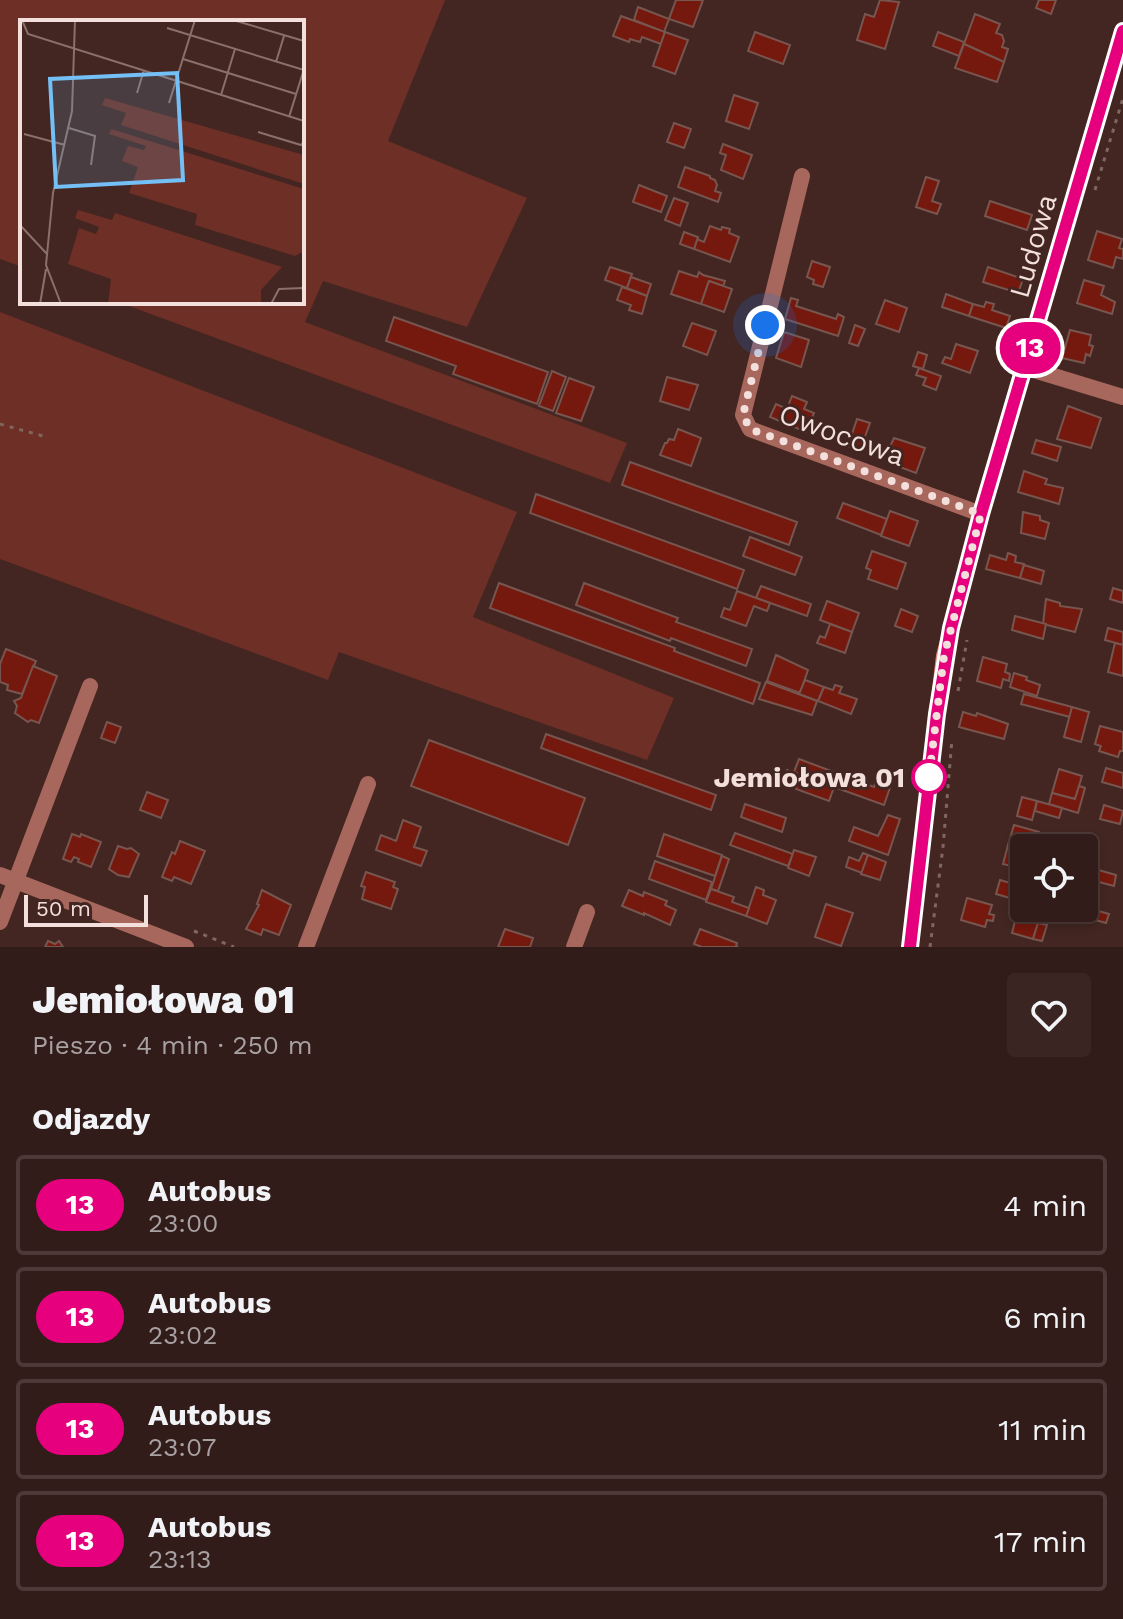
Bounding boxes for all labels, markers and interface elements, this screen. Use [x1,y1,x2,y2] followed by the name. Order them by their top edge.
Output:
[20,20,304,304] inset map
[1002,190,1064,302] street label: Ludowa
[745,305,785,345] your location
[994,322,1066,374] line badge: 13
[1016,331,1044,364] text: 13
[775,397,910,473] street label: Owocowa
[912,760,946,794] marker: Jemiołowa 01
[713,761,905,794] place label: Jemiołowa 01
[1010,834,1098,922] map controls
[1010,834,1098,922] button: locate
[24,891,148,927] scale bar
[36,896,91,921] text: 50 m
[1007,973,1091,1057] button: heart
[32,978,295,1022] text: Jemiołowa 01
[32,1030,313,1060] text: Pieszo · 4 min · 250 m
[32,1101,150,1136] text: Odjazdy
[148,1173,271,1208] text: Autobus
[66,1188,94,1221] text: 13
[1003,1188,1087,1223] text: 4 min
[148,1208,218,1238] text: 23:00
[148,1285,271,1320] text: Autobus
[66,1300,94,1333] text: 13
[1003,1300,1087,1335] text: 6 min
[148,1320,217,1350] text: 23:02
[148,1397,271,1432] text: Autobus
[66,1412,94,1445] text: 13
[998,1412,1087,1447] text: 11 min
[148,1432,216,1462] text: 23:07
[148,1509,271,1544] text: Autobus
[66,1524,94,1557] text: 13
[994,1524,1087,1559] text: 17 min
[148,1544,211,1574] text: 23:13

